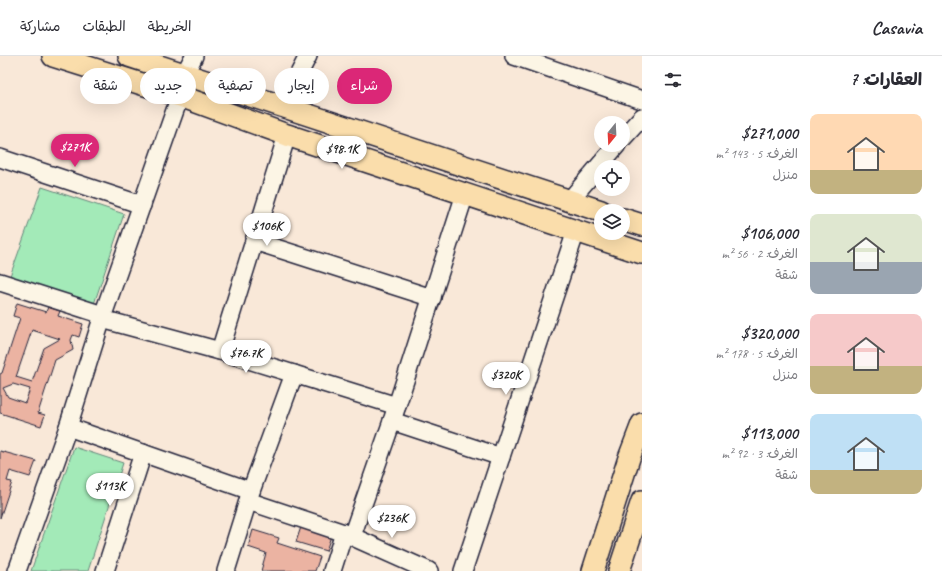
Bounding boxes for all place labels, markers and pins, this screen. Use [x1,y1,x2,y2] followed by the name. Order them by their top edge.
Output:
[47,134,103,168] pin: $271K
[309,136,375,170] pin: $98.1K
[239,213,295,247] pin: $106K
[213,340,279,374] pin: $76.7K
[478,362,534,396] pin: $320K
[82,473,138,507] pin: $113K
[364,505,420,539] pin: $236K

